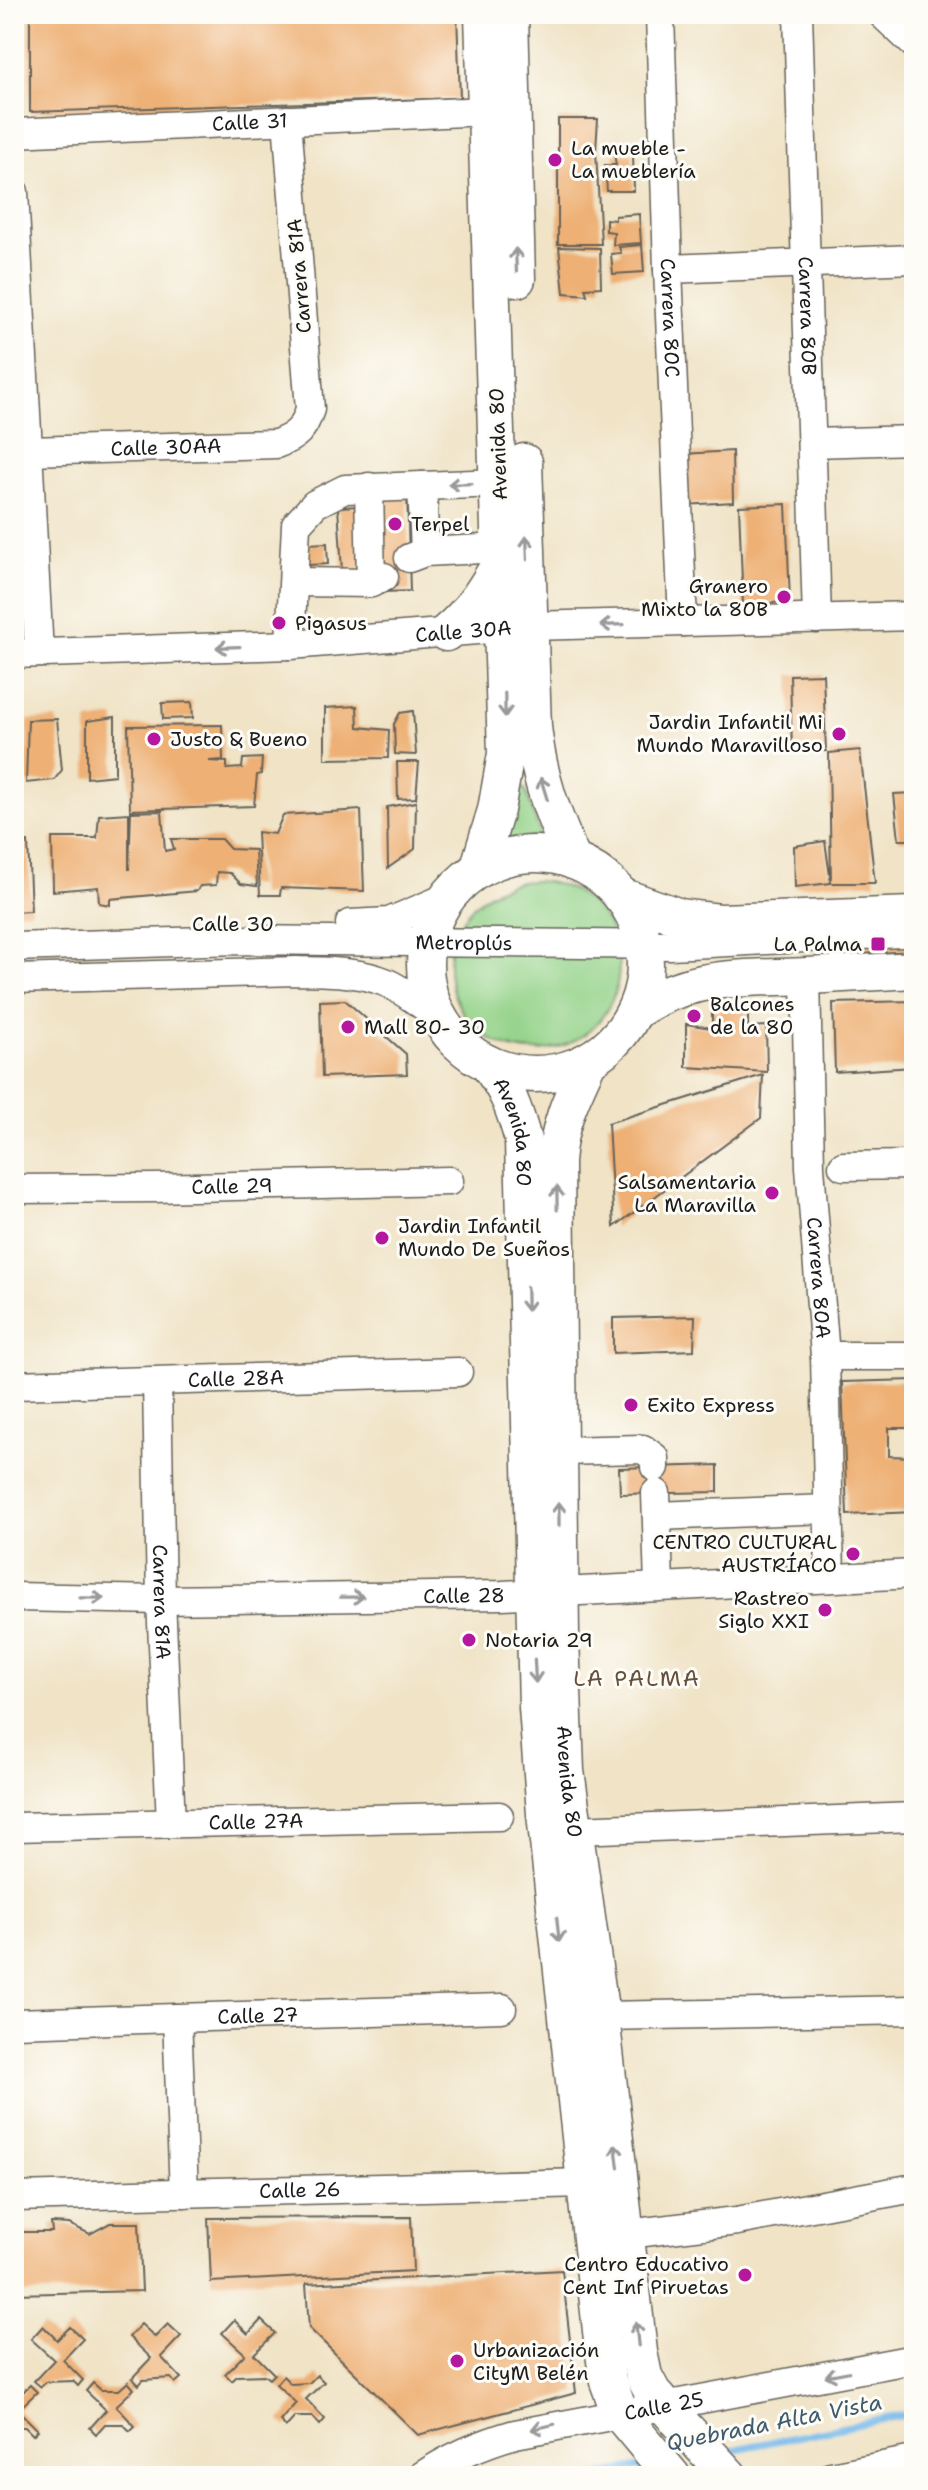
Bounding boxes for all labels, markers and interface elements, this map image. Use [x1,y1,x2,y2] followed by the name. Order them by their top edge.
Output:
[211,107,288,137] street label: Calle 31
[571,135,696,184] place label: La mueble - La mueblería
[546,151,564,169] marker: La mueble - La mueblería
[281,218,317,334] street label: Carrera 81A
[509,247,524,274] one-way arrow
[793,256,822,376] street label: Carrera 80B
[655,258,686,378] street label: Carrera 80C
[483,387,513,501] street label: Avenida 80
[110,433,222,462] street label: Calle 30AA
[447,477,474,492] one-way arrow
[411,511,469,537] place label: Terpel
[386,515,404,533] marker: Terpel
[519,535,534,562] one-way arrow
[641,573,768,622] place label: Granero Mixto la 80B
[775,588,793,606] marker: Granero Mixto la 80B
[295,610,367,636] place label: Pigasus
[270,614,288,632] marker: Pigasus
[414,614,512,648] street label: Calle 30A
[599,617,626,632] one-way arrow
[215,640,242,655] one-way arrow
[497,691,513,718] one-way arrow
[636,709,823,758] place label: Jardin Infantil Mi Mundo Maravilloso
[830,725,848,743] marker: Jardin Infantil Mi Mundo Maravilloso
[170,726,307,752] place label: Justo & Bueno
[145,730,163,748] marker: Justo & Bueno
[536,777,550,802] one-way arrow
[192,911,274,937] street label: Calle 30
[415,929,513,956] street label: Metroplús
[773,931,863,957] place label: La Palma
[869,935,887,953] marker: La Palma
[710,991,795,1040] place label: Balcones de la 80
[685,1007,703,1025] marker: Balcones de la 80
[364,1014,485,1040] place label: Mall 80- 30
[339,1018,357,1036] marker: Mall 80- 30
[487,1072,537,1187] street label: Avenida 80
[617,1169,757,1218] place label: Salsamentaria La Maravilla
[191,1172,273,1200] street label: Calle 29
[763,1184,781,1202] marker: Salsamentaria La Maravilla
[549,1185,564,1212] one-way arrow
[398,1213,570,1262] place label: Jardin Infantil Mundo De Sueños
[801,1216,837,1339] street label: Carrera 80A
[373,1229,391,1247] marker: Jardin Infantil Mundo De Sueños
[519,1285,535,1312] one-way arrow
[187,1364,284,1393] street label: Calle 28A
[647,1392,775,1418] place label: Exito Express
[622,1396,640,1414] marker: Exito Express
[551,1501,567,1528] one-way arrow
[652,1529,837,1578] place label: CENTRO CULTURAL AUSTRÍACO
[147,1544,177,1660] street label: Carrera 81A
[844,1545,862,1563] marker: CENTRO CULTURAL AUSTRÍACO
[423,1582,505,1609] street label: Calle 28
[718,1585,809,1634] place label: Rastreo Siglo XXI
[338,1589,365,1605] one-way arrow
[78,1591,105,1606] one-way arrow
[816,1601,834,1619] marker: Rastreo Siglo XXI
[485,1627,593,1653] place label: Notaria 29
[460,1631,478,1649] marker: Notaria 29
[528,1657,543,1684] one-way arrow
[573,1664,701,1693] district label: LA PALMA
[551,1725,588,1840] street label: Avenida 80
[208,1807,304,1836] street label: Calle 27A
[551,1917,566,1942] one-way arrow
[217,2001,299,2030] street label: Calle 27
[610,2143,625,2170] one-way arrow
[259,2176,341,2204] street label: Calle 26
[563,2251,729,2300] place label: Centro Educativo Cent Inf Piruetas
[736,2266,754,2284] marker: Centro Educativo Cent Inf Piruetas
[629,2321,644,2348] one-way arrow
[473,2337,599,2386] place label: Urbanización CityM Belén
[448,2352,466,2370] marker: Urbanización CityM Belén
[825,2367,851,2382] one-way arrow
[622,2386,706,2426] street label: Calle 25
[664,2387,884,2458] water label: Quebrada Alta Vista
[531,2421,557,2436] one-way arrow

